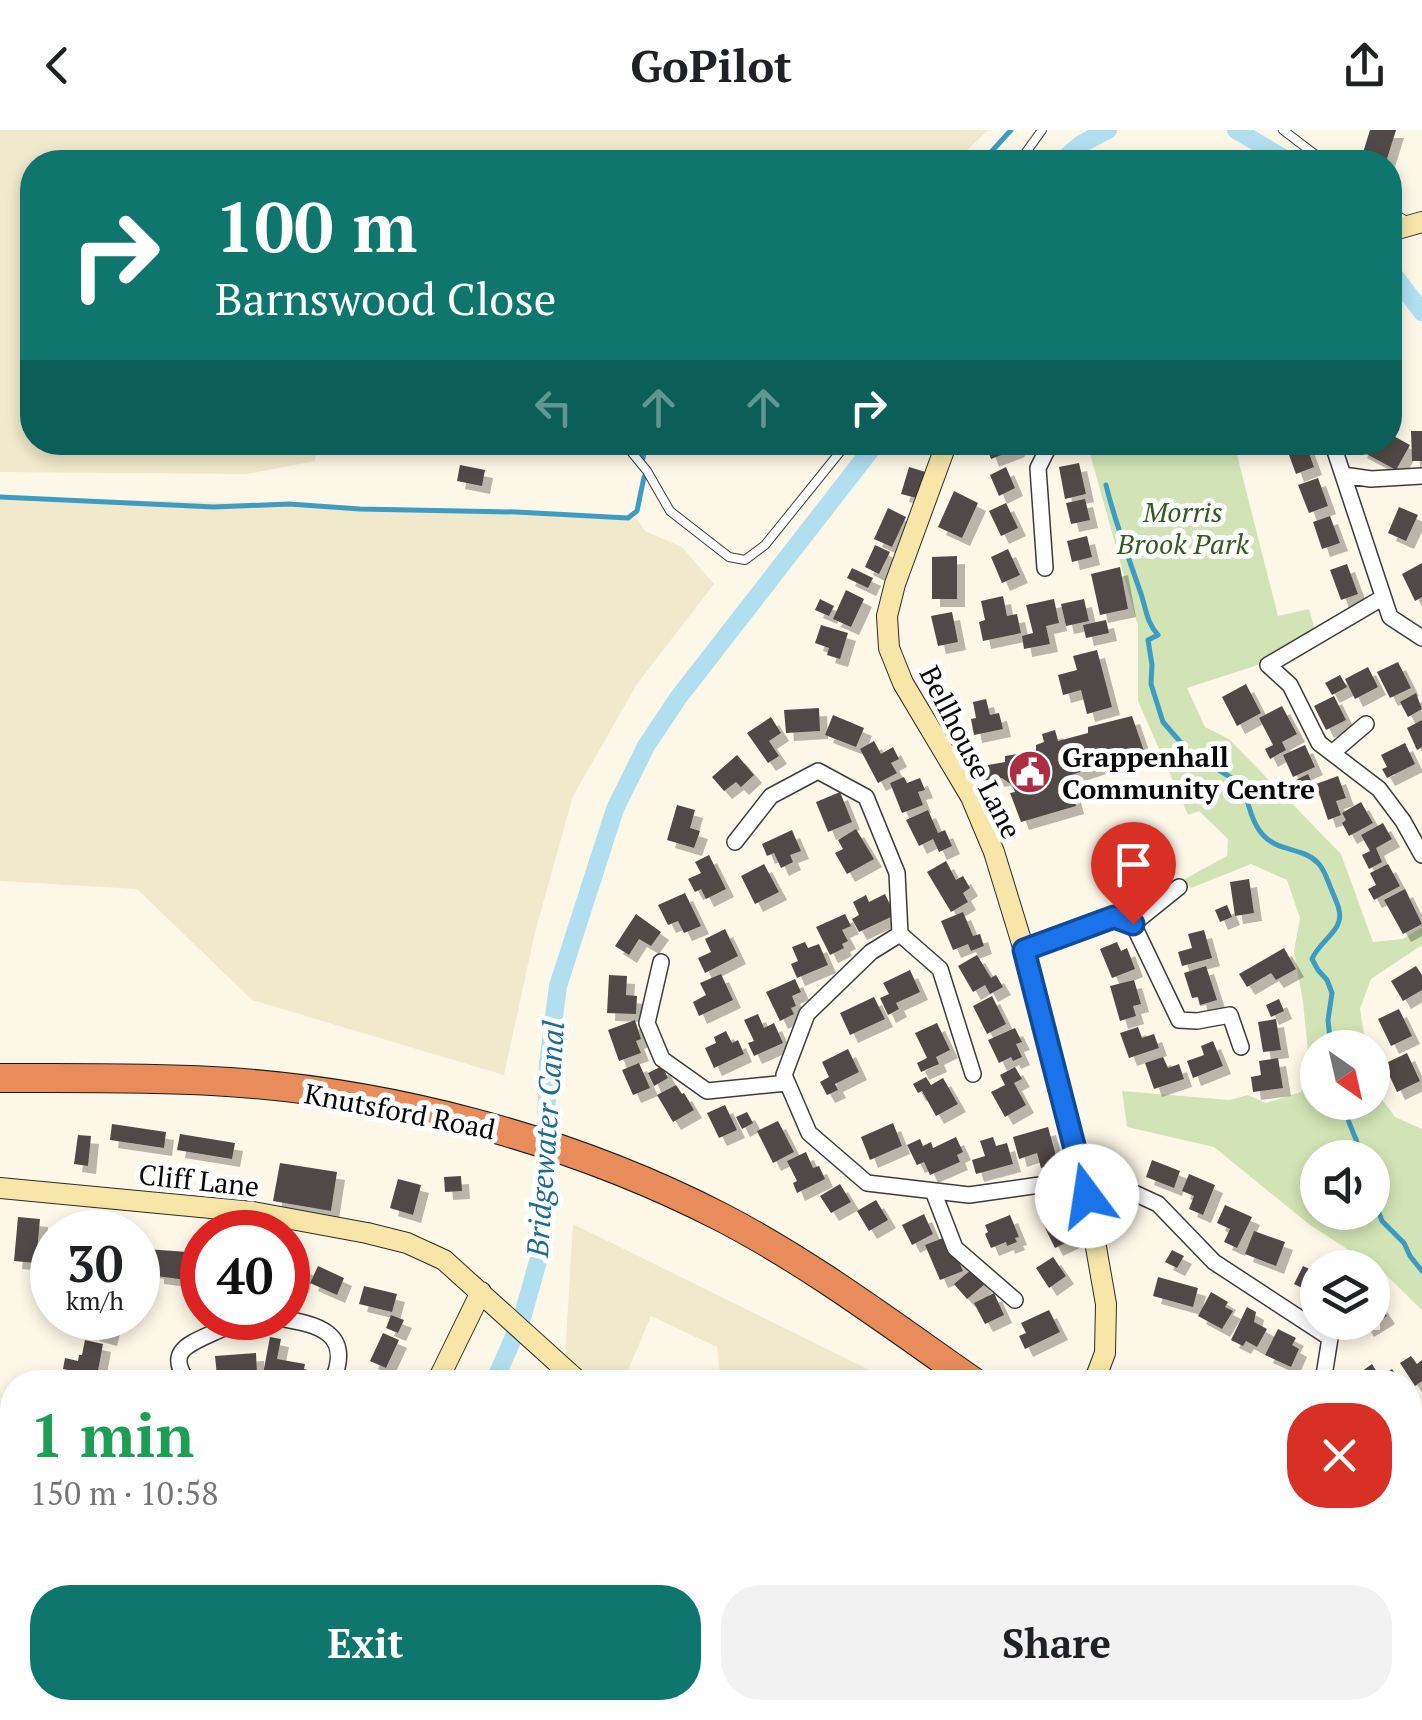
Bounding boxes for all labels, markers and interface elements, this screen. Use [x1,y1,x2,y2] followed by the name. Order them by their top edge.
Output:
[630,35,792,95] text: GoPilot
[30,38,85,93] icon: back
[1337,38,1392,93] icon: share
[215,179,417,272] text: 100 m
[50,190,180,320] icon: right
[215,268,556,328] text: Barnswood Close
[526,380,581,435] icon: left
[631,380,686,435] icon: ahead
[736,380,791,435] icon: ahead
[841,380,896,435] icon: right
[1116,493,1249,562] park label: Morris Brook Park
[912,659,1030,845] street label: Bellhouse Lane
[1062,738,1315,807] place label: Grappenhall Community Centre
[1007,749,1053,795] public building icon: Grappenhall Community Centre
[1091,822,1176,925] pin
[1106,837,1161,892] icon: arrive
[517,1019,573,1260] water label: Bridgewater Canal
[1300,1030,1390,1120] north arrow
[1300,1030,1390,1340] map controls
[302,1074,498,1148] street label: Knutsford Road
[1300,1140,1390,1230] button: sound
[1035,1144,1139,1248] position arrow
[137,1155,261,1205] street label: Cliff Lane
[180,1210,310,1340] speed limit sign: 40
[67,1230,123,1296] text: 30
[1300,1250,1390,1340] button: layers
[66,1284,124,1317] text: km/h
[30,1395,194,1474] text: 1 min
[1287,1403,1392,1508] button: close
[30,1472,218,1514] text: 150 m · 10:58
[30,1585,701,1700] button: Exit
[721,1585,1392,1700] button: Share

